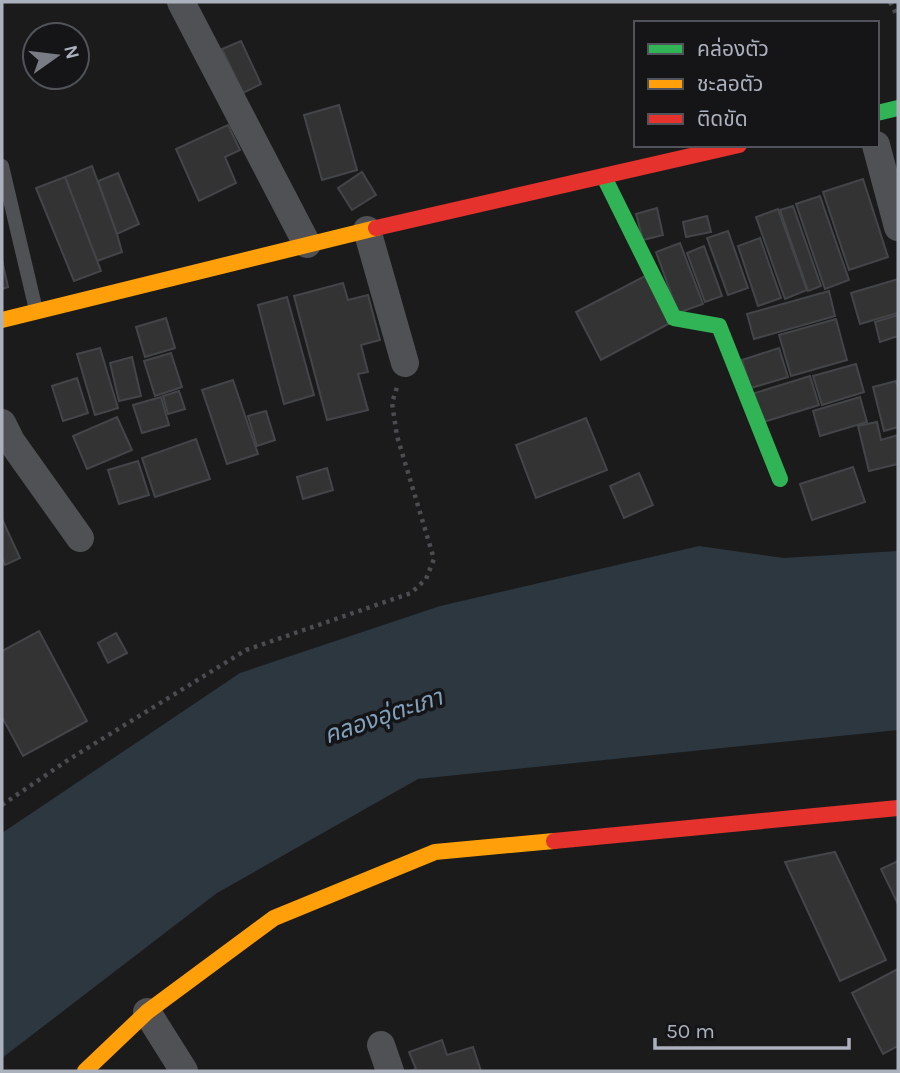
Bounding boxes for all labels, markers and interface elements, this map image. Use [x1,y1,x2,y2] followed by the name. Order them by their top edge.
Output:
[21,21,91,91] north arrow
[634,21,879,147] legend
[697,37,769,61] text: คล่องตัว
[59,43,84,61] text: N
[697,72,763,96] text: ชะลอตัว
[697,107,748,131] text: ติดขัด
[320,682,447,750] water label: คลองอุ่ตะเภา
[655,1006,849,1050] scale bar
[666,1019,715,1043] text: 50 m

